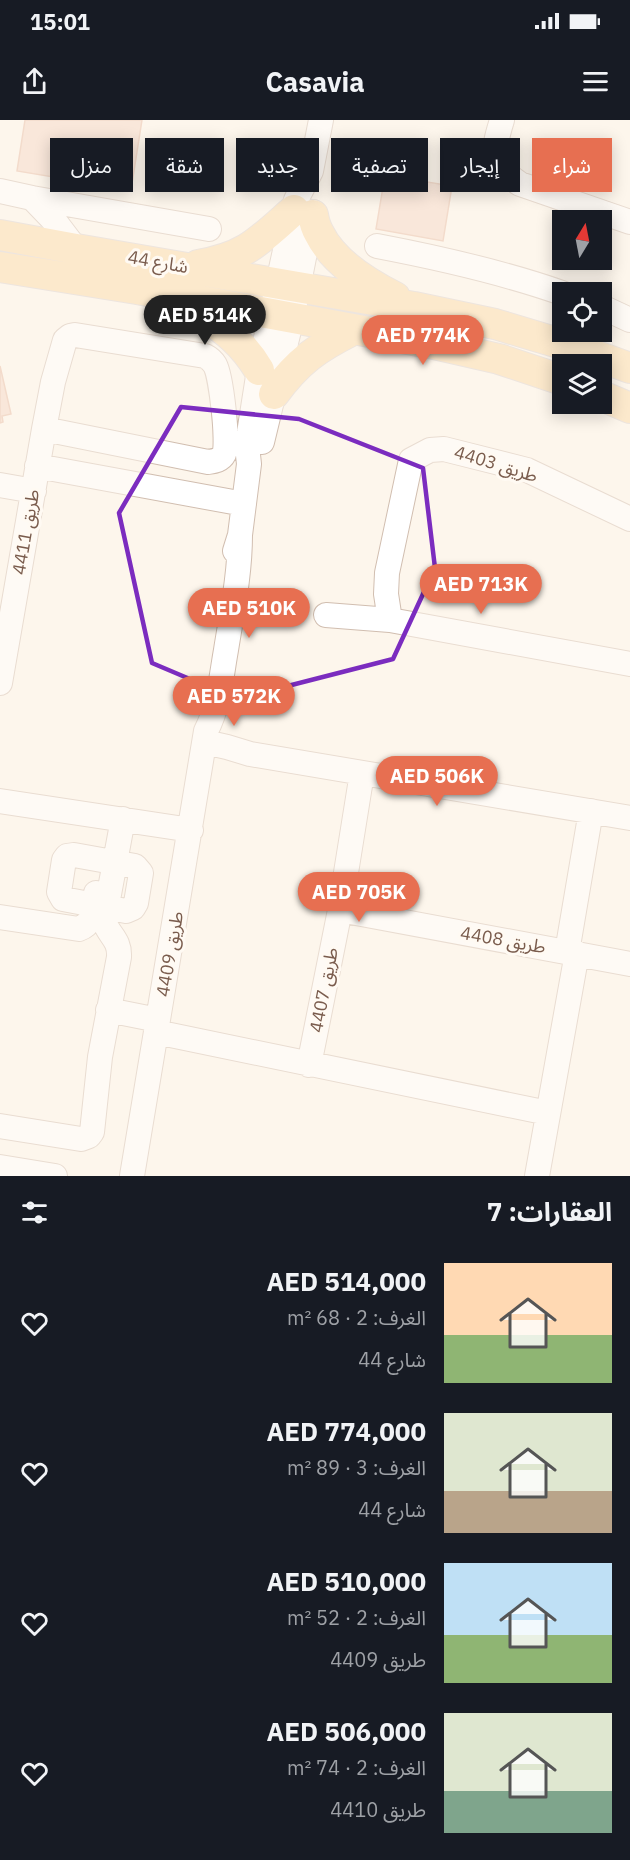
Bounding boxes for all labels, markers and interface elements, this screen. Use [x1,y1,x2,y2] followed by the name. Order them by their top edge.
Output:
[30,7,90,36] text: 15:01
[265,64,365,99] text: Casavia
[18,65,51,98] icon: share
[579,65,612,98] icon: menu
[50,138,133,192] chip: منزل
[145,138,224,192] chip: شقة
[236,138,319,192] chip: جديد
[331,138,428,192] chip: تصفية
[440,138,520,192] chip: إيجار
[532,138,612,192] chip: شراء
[552,210,612,270] north arrow
[552,210,612,414] map controls
[126,245,190,281] street label: شارع 44
[552,282,612,342] button: locate
[143,295,267,346] pin: AED 514K
[158,301,252,328] text: AED 514K
[361,315,485,366] pin: AED 774K
[376,321,470,348] text: AED 774K
[552,354,612,414] button: layers
[452,440,541,487] street label: طريق 4403
[7,487,44,576] street label: طريق 4411
[419,564,543,615] pin: AED 713K
[434,570,528,597] text: AED 713K
[187,588,311,639] pin: AED 510K
[202,594,296,621] text: AED 510K
[172,676,296,727] pin: AED 572K
[187,682,281,709] text: AED 572K
[375,756,499,807] pin: AED 506K
[390,762,484,789] text: AED 506K
[297,872,421,923] pin: AED 705K
[312,878,406,905] text: AED 705K
[151,909,188,998] street label: طريق 4409
[459,921,548,958] street label: طريق 4408
[304,945,343,1034] street label: طريق 4407
[487,1194,612,1228] text: العقارات: 7
[18,1196,51,1229] icon: filters
[266,1264,426,1298] text: AED 514,000
[492,1287,564,1359] icon: home
[287,1304,426,1331] text: الغرف: 2 · 68 m²
[18,1307,51,1340] icon: heart
[358,1346,426,1373] text: شارع 44
[266,1414,426,1448] text: AED 774,000
[492,1437,564,1509] icon: home
[287,1454,426,1481] text: الغرف: 3 · 89 m²
[18,1457,51,1490] icon: heart
[358,1496,426,1523] text: شارع 44
[266,1564,426,1598] text: AED 510,000
[492,1587,564,1659] icon: home
[287,1604,426,1631] text: الغرف: 2 · 52 m²
[18,1607,51,1640] icon: heart
[330,1646,426,1673] text: طريق 4409
[266,1714,426,1748] text: AED 506,000
[492,1737,564,1809] icon: home
[287,1754,426,1781] text: الغرف: 2 · 74 m²
[18,1757,51,1790] icon: heart
[330,1796,426,1823] text: طريق 4410

